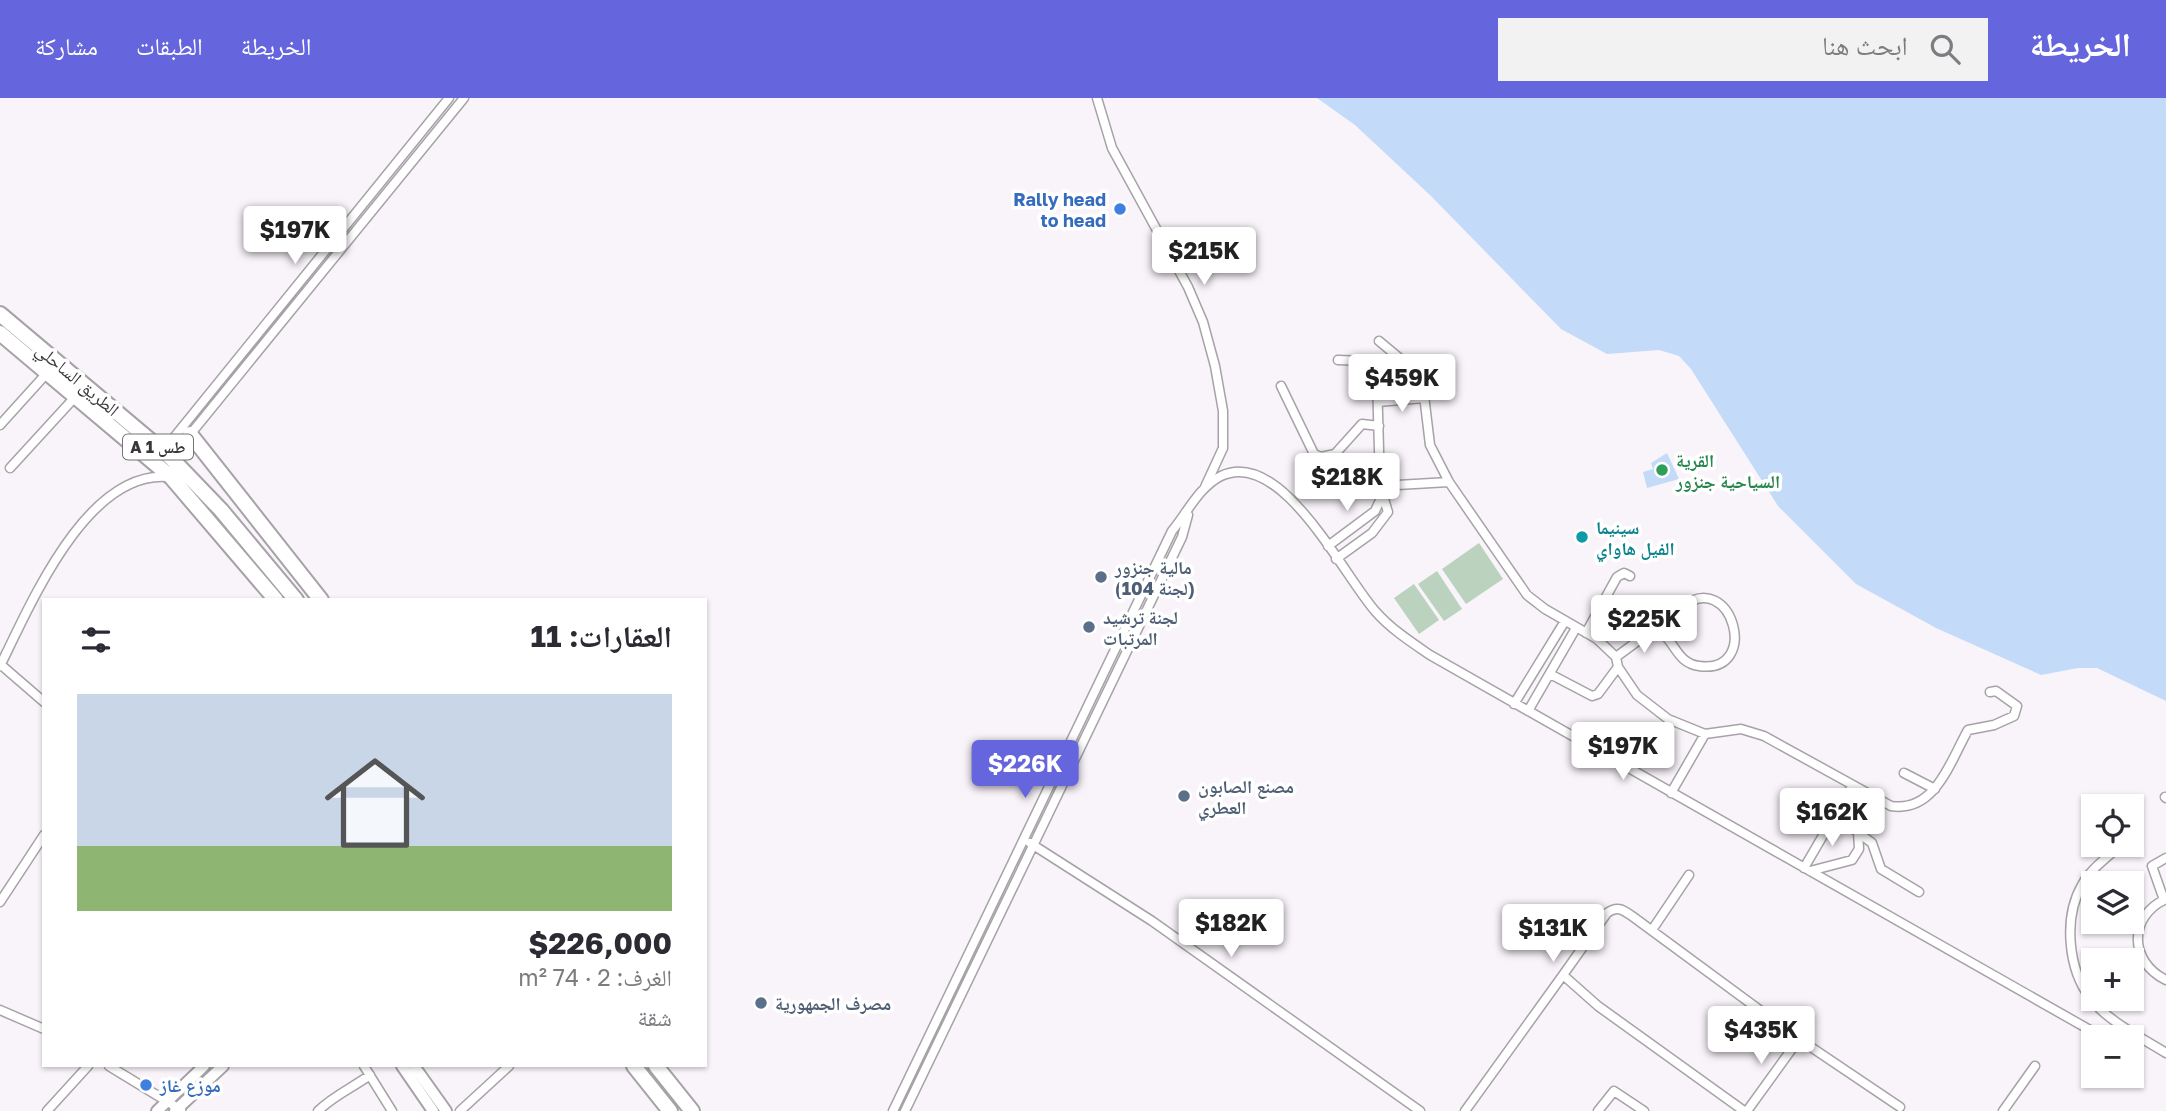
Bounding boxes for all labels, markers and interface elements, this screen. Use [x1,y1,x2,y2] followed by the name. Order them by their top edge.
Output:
[1498,18,1988,81] search box
[2030,24,2131,63] text: الخريطة
[1822,30,1908,61] text: ابحث هنا
[1926,30,1964,68] icon: search
[35,31,98,60] text: مشاركة
[136,31,203,60] text: الطبقات
[241,31,311,60] text: الخريطة
[1013,188,1106,231] place label: Rally head to head
[1112,201,1128,217] marker: Rally head to head
[246,206,344,266] pin: $197K
[259,215,331,243] text: $197K
[1155,228,1253,287] pin: $215K
[1168,236,1240,264] text: $215K
[29,338,124,424] street label: الطريق الساحلي
[1353,354,1451,414] pin: $459K
[1364,363,1440,391] text: $459K
[123,434,193,460] road number: A 1 طس
[1675,449,1780,492] place label: القرية السياحية جنزور
[1298,454,1396,513] pin: $218K
[1311,462,1383,490] text: $218K
[1654,462,1670,478] marker: القرية السياحية جنزور
[1596,516,1675,563] place label: سينيما الفيل هاواي
[1574,529,1590,545] marker: سينيما الفيل هاواي
[1114,556,1195,599] place label: مالية جنزور (لجنة 104)
[1093,569,1109,585] marker: مالية جنزور (لجنة 104)
[1595,596,1693,655] pin: $225K
[1607,604,1681,632] text: $225K
[1103,606,1178,650] place label: لجنة ترشيد المرتبات
[531,618,672,654] text: العقارات: 11
[1081,619,1097,635] marker: لجنة ترشيد المرتبات
[77,621,115,659] icon: filters
[1574,722,1672,782] pin: $197K
[1587,731,1659,759] text: $197K
[312,740,438,866] icon: home
[976,740,1074,800] pin: $226K
[988,749,1062,777] text: $226K
[1198,775,1294,822] place label: مصنع الصابون العطري
[1176,788,1192,804] marker: مصنع الصابون العطري
[1783,788,1881,848] pin: $162K
[2081,794,2144,1088] map controls
[2081,794,2144,857] button: locate
[1796,797,1868,825] text: $162K
[2081,871,2144,934] button: layers
[1182,900,1280,959] pin: $182K
[1504,904,1602,964] pin: $131K
[1195,908,1267,936] text: $182K
[1518,913,1588,941] text: $131K
[528,925,672,961] text: $226,000
[2081,948,2144,1011] button: +
[518,963,672,991] text: الغرف: 2 · 74 m²
[775,992,891,1014] place label: مصرف الجمهورية
[753,995,769,1011] marker: مصرف الجمهورية
[638,1003,672,1031] text: شقة
[1712,1006,1810,1066] pin: $435K
[1724,1015,1798,1043] text: $435K
[2081,1025,2144,1088] button: −
[159,1074,221,1097] place label: موزع غاز
[138,1077,154,1093] marker: موزع غاز

